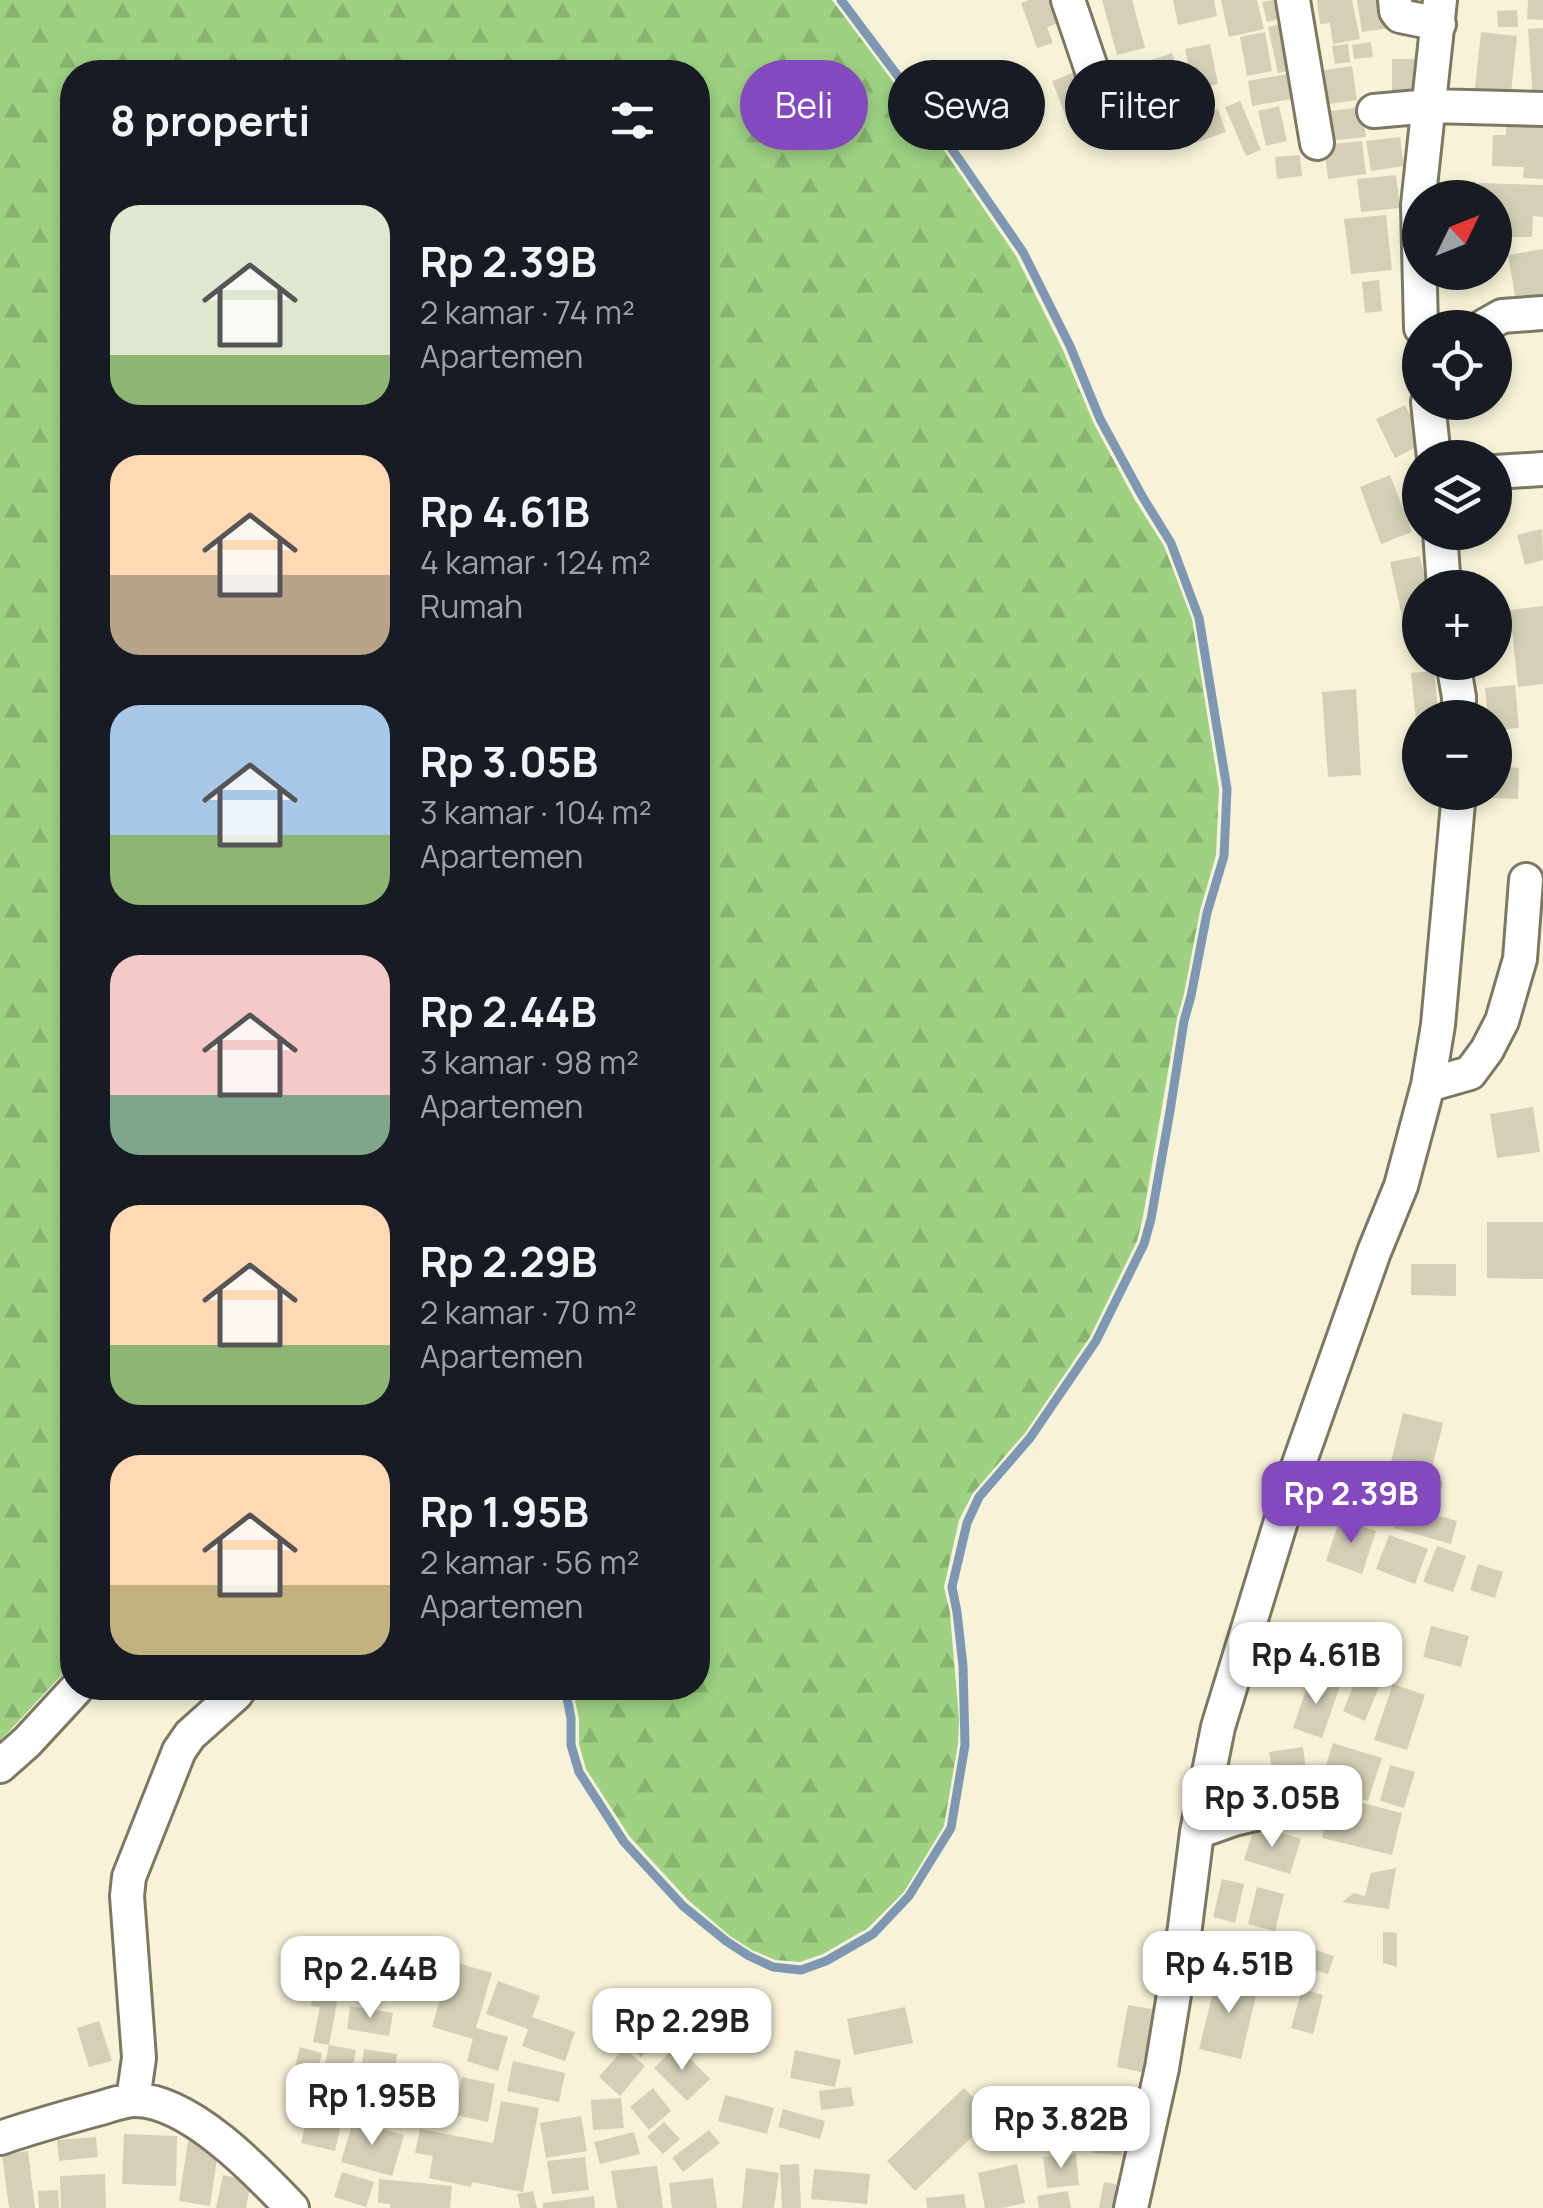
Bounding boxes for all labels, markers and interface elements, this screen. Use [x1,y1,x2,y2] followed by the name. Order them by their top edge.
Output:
[740,60,868,150] chip: Beli
[888,60,1045,150] chip: Sewa
[1065,60,1215,150] chip: Filter
[110,91,310,149] text: 8 properti
[605,93,660,148] icon: filters
[1402,180,1512,290] north arrow
[1402,180,1512,810] map controls
[420,232,597,290] text: Rp 2.39B
[190,245,310,365] icon: home
[420,290,635,334] text: 2 kamar · 74 m²
[1402,310,1512,420] button: locate
[420,334,583,378] text: Apartemen
[1402,440,1512,550] button: layers
[420,482,590,540] text: Rp 4.61B
[190,495,310,615] icon: home
[420,540,651,584] text: 4 kamar · 124 m²
[1402,570,1512,680] button: +
[420,584,523,628] text: Rumah
[1402,700,1512,810] button: −
[420,732,598,790] text: Rp 3.05B
[190,745,310,865] icon: home
[420,790,651,834] text: 3 kamar · 104 m²
[420,834,583,878] text: Apartemen
[420,982,597,1040] text: Rp 2.44B
[190,995,310,1115] icon: home
[420,1040,639,1084] text: 3 kamar · 98 m²
[420,1084,583,1128] text: Apartemen
[420,1232,597,1290] text: Rp 2.29B
[190,1245,310,1365] icon: home
[420,1290,637,1334] text: 2 kamar · 70 m²
[420,1334,583,1378] text: Apartemen
[1248,1461,1454,1546] pin: Rp 2.39B
[1284,1471,1418,1515] text: Rp 2.39B
[420,1482,589,1540] text: Rp 1.95B
[190,1495,310,1615] icon: home
[420,1540,639,1584] text: 2 kamar · 56 m²
[420,1584,583,1628] text: Apartemen
[1213,1622,1419,1707] pin: Rp 4.61B
[1251,1632,1381,1676] text: Rp 4.61B
[1169,1765,1375,1850] pin: Rp 3.05B
[1204,1775,1340,1819] text: Rp 3.05B
[1126,1931,1332,2016] pin: Rp 4.51B
[267,1936,473,2021] pin: Rp 2.44B
[1165,1941,1293,1985] text: Rp 4.51B
[303,1946,437,1990] text: Rp 2.44B
[579,1988,785,2073] pin: Rp 2.29B
[614,1998,750,2042] text: Rp 2.29B
[269,2063,475,2148] pin: Rp 1.95B
[308,2073,436,2117] text: Rp 1.95B
[958,2086,1164,2171] pin: Rp 3.82B
[994,2096,1128,2140] text: Rp 3.82B

